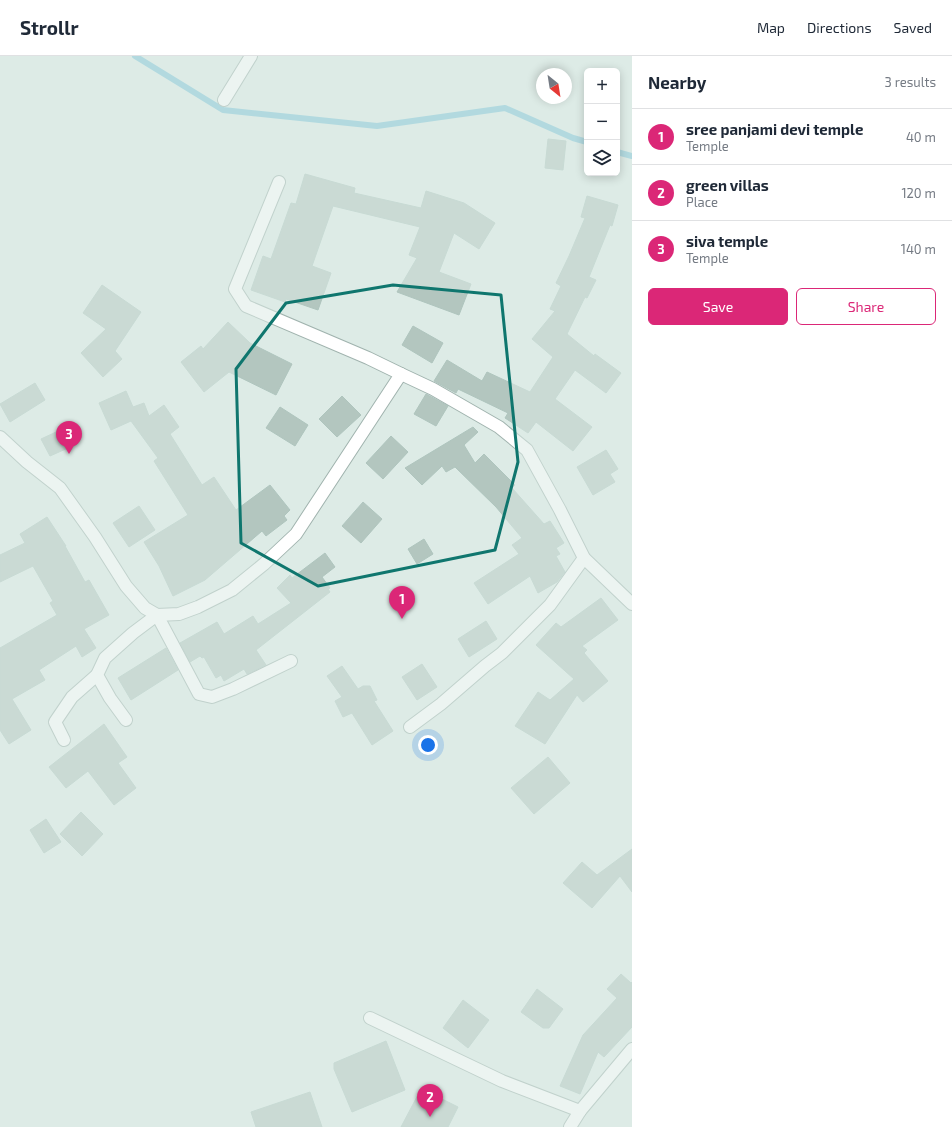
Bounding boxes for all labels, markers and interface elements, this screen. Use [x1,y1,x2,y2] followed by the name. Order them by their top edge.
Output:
[20,16,79,39] text: Strollr
[757,19,785,36] text: Map
[807,19,872,36] text: Directions
[894,19,932,36] text: Saved
[536,68,572,104] north arrow
[584,68,620,176] map controls
[584,68,620,104] button: +
[648,72,706,92] text: Nearby
[885,74,936,90] text: 3 results
[584,104,620,140] button: −
[686,120,863,138] text: sree panjami devi temple
[658,129,664,145] text: 1
[906,129,936,145] text: 40 m
[686,138,729,154] text: Temple
[584,140,620,176] button: layers
[686,176,769,194] text: green villas
[657,185,665,201] text: 2
[901,185,936,201] text: 120 m
[686,194,718,210] text: Place
[686,232,768,250] text: siva temple
[657,241,665,257] text: 3
[901,241,936,257] text: 140 m
[686,250,729,266] text: Temple
[648,288,788,325] button: Save
[796,288,936,325] button: Share
[56,421,82,454] pin: 3
[389,586,415,619] pin: 1
[418,735,438,755] your location
[417,1084,443,1117] pin: 2

